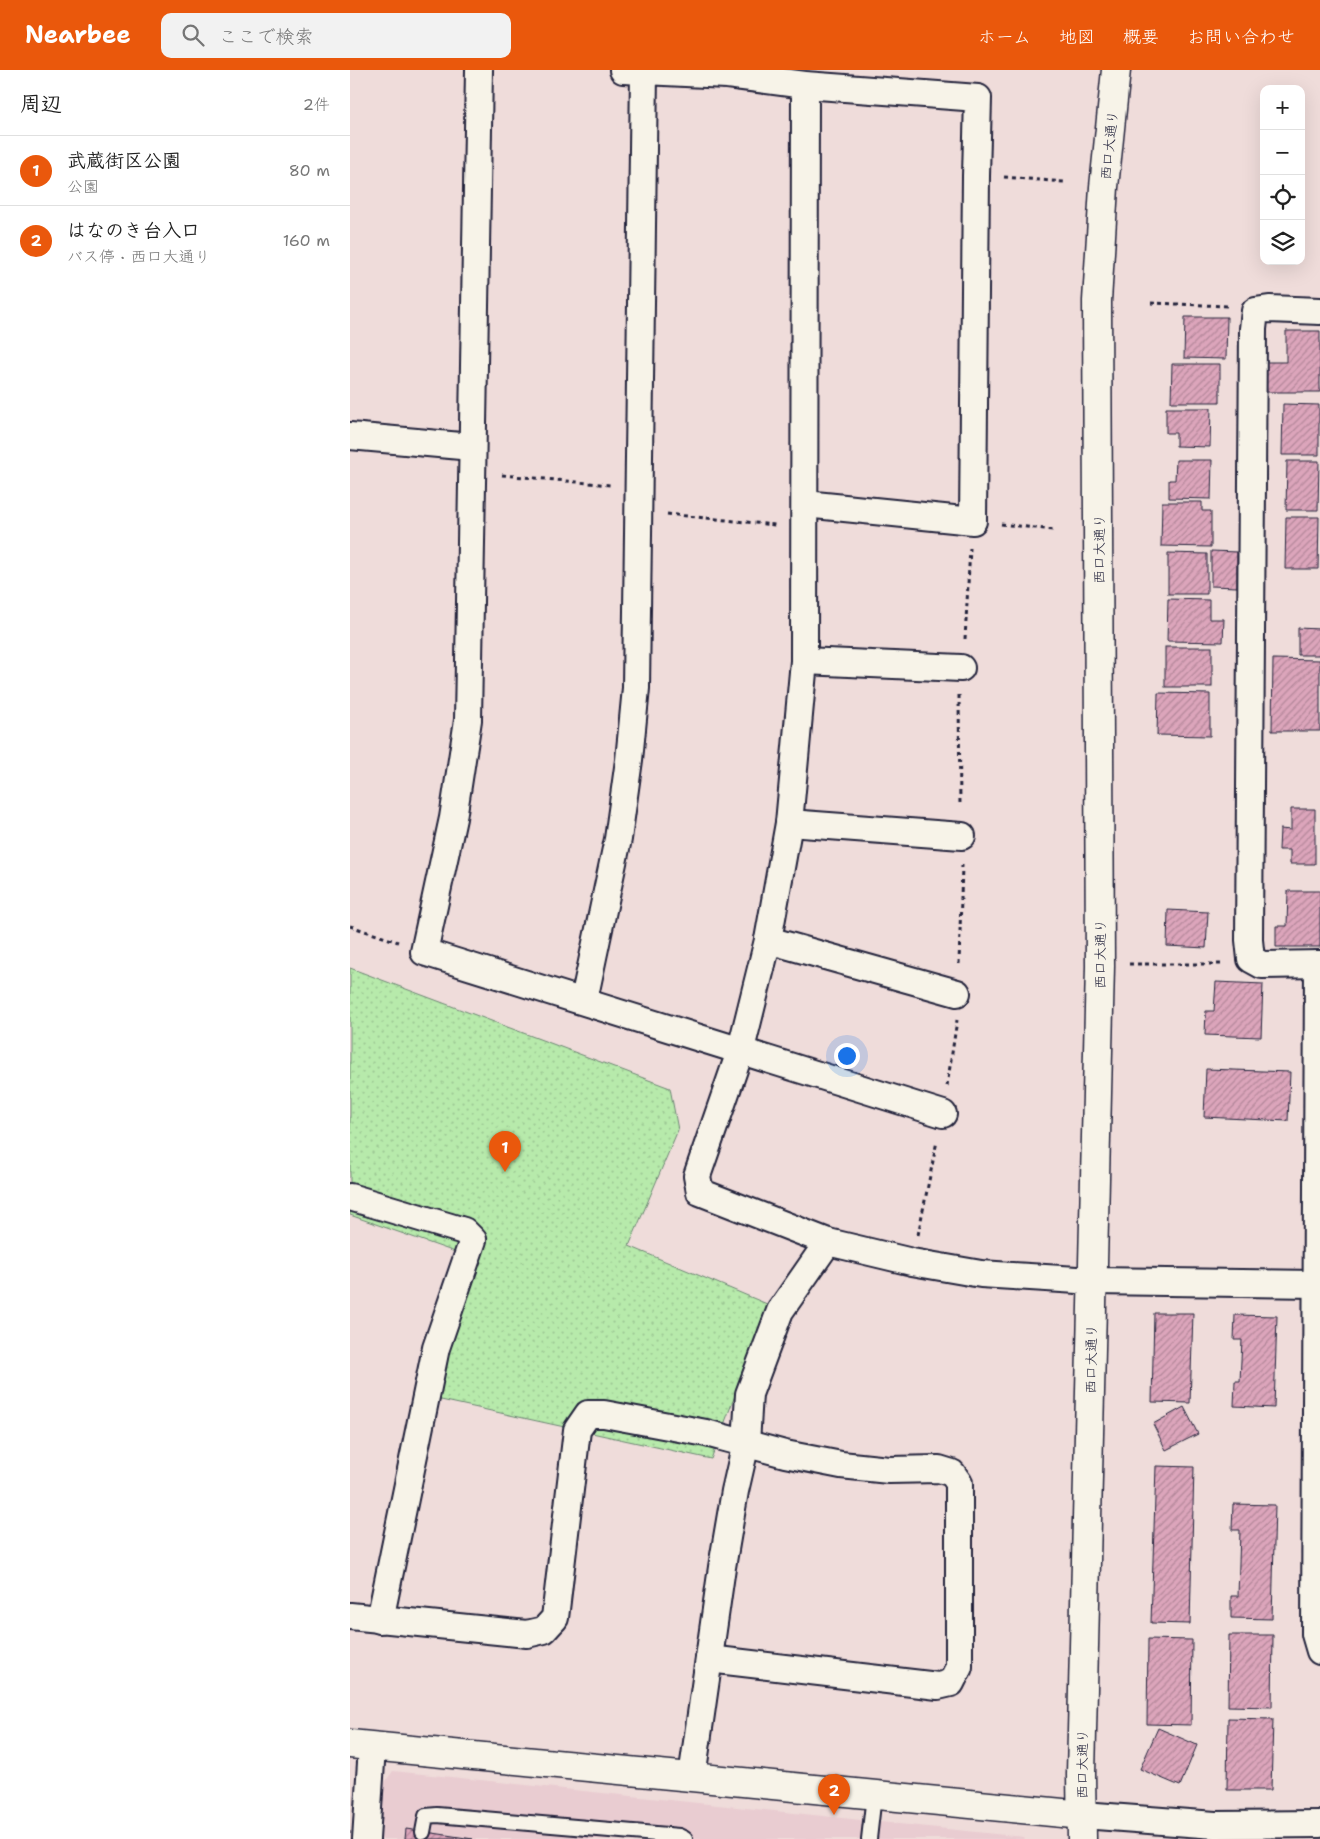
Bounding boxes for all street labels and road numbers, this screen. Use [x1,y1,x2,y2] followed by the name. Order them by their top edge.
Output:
[1096,109,1122,181] street label: 西口大通り
[1090,514,1108,584] street label: 西口大通り
[1091,919,1109,989] street label: 西口大通り
[1081,1324,1101,1394] street label: 西口大通り
[1073,1729,1091,1799] street label: 西口大通り

